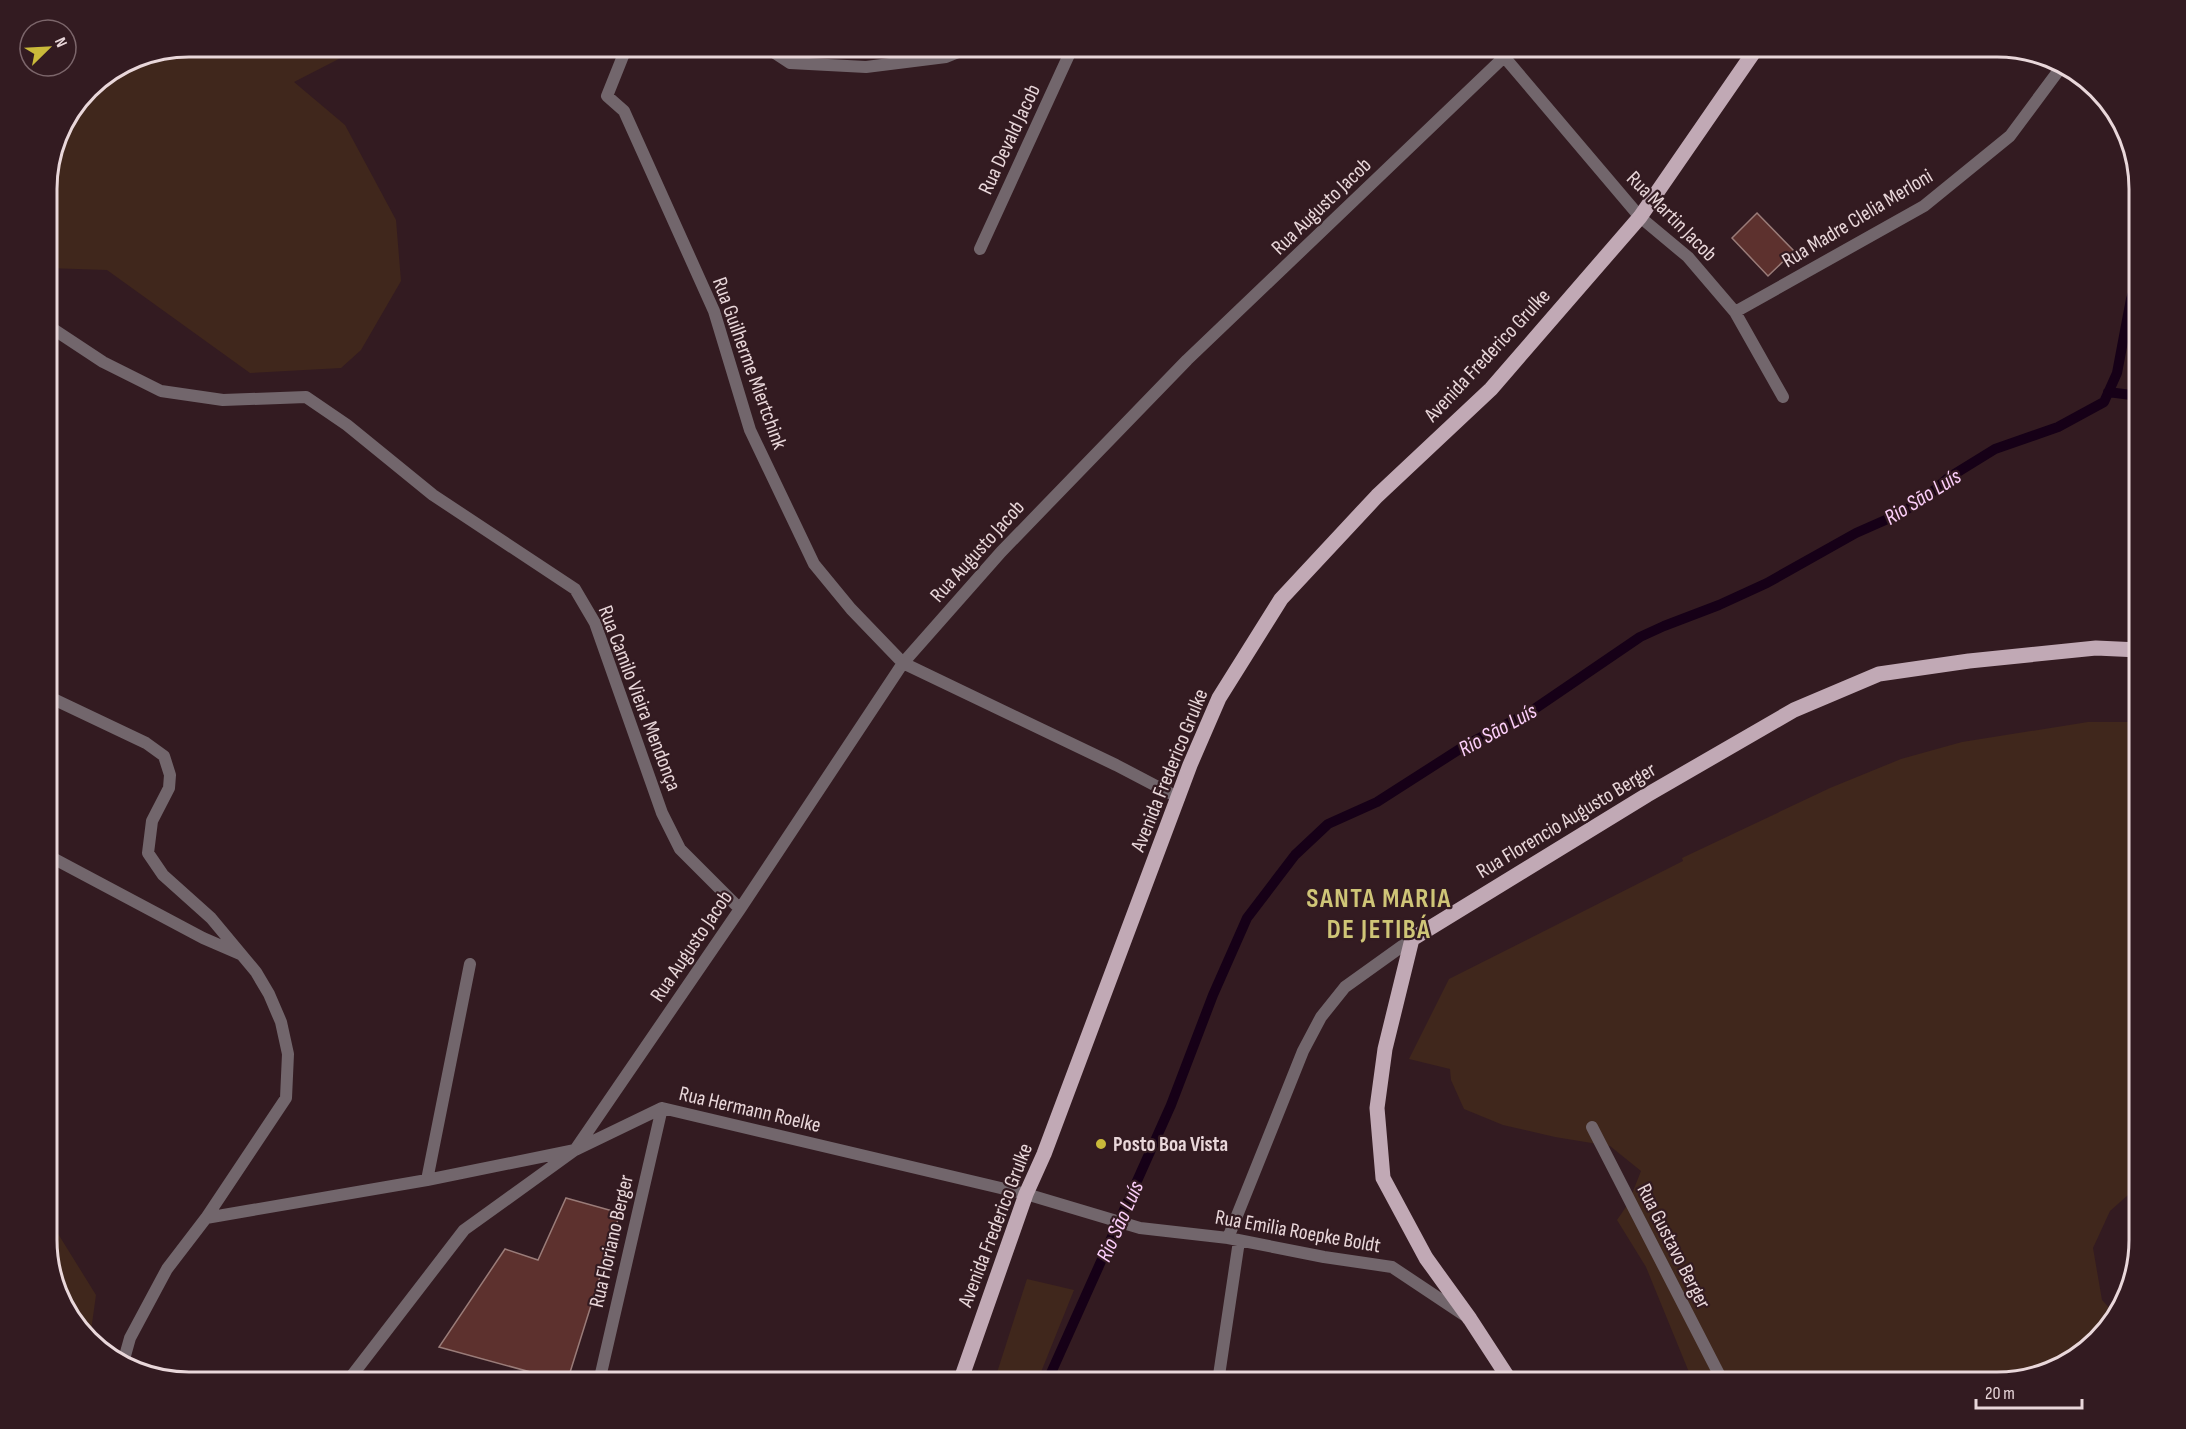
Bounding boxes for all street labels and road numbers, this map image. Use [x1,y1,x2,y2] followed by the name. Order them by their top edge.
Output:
[973,80,1046,198] street label: Rua Devald Jacob
[1266,153,1376,260] street label: Rua Augusto Jacob
[1777,164,1937,273] street label: Rua Madre Clelia Merloni
[1621,166,1722,267] street label: Rua Martin Jacob
[707,274,792,453] street label: Rua Guilherme Miertchink
[1418,283,1556,428] street label: Avenida Frederico Grulke
[925,495,1030,608] street label: Rua Augusto Jacob
[593,602,686,794] street label: Rua Camilo Vieira Mendonça
[1125,685,1213,856] street label: Avenida Frederico Grulke
[1472,757,1660,884] street label: Rua Florencio Augusto Berger
[645,886,738,1007] street label: Rua Augusto Jacob
[677,1081,823,1138] street label: Rua Hermann Roelke
[952,1140,1038,1311] street label: Avenida Frederico Grulke
[584,1172,639,1310] street label: Rua Floriano Berger
[1631,1180,1716,1313] street label: Rua Gustavo Berger
[1213,1205,1383,1258] street label: Rua Emilia Roepke Boldt

